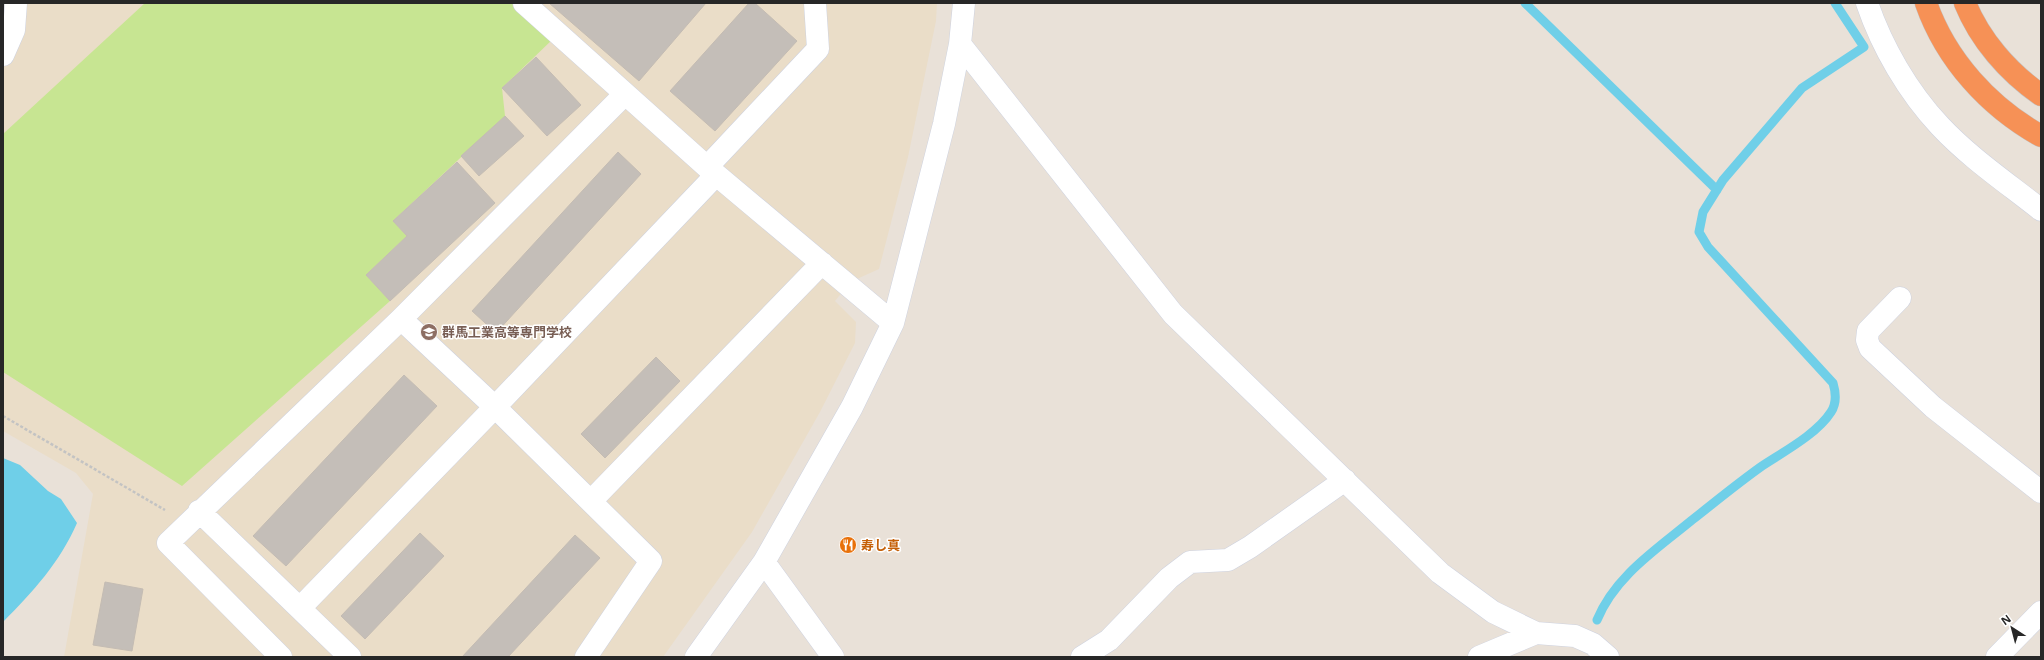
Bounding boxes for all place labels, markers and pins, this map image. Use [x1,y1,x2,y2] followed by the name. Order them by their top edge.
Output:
[419,322,439,342] school or university icon: 群馬工業高等専門学校
[442,323,572,341] place label: 群馬工業高等専門学校
[838,535,858,555] restaurant icon: 寿し真
[861,536,900,554] place label: 寿し真

